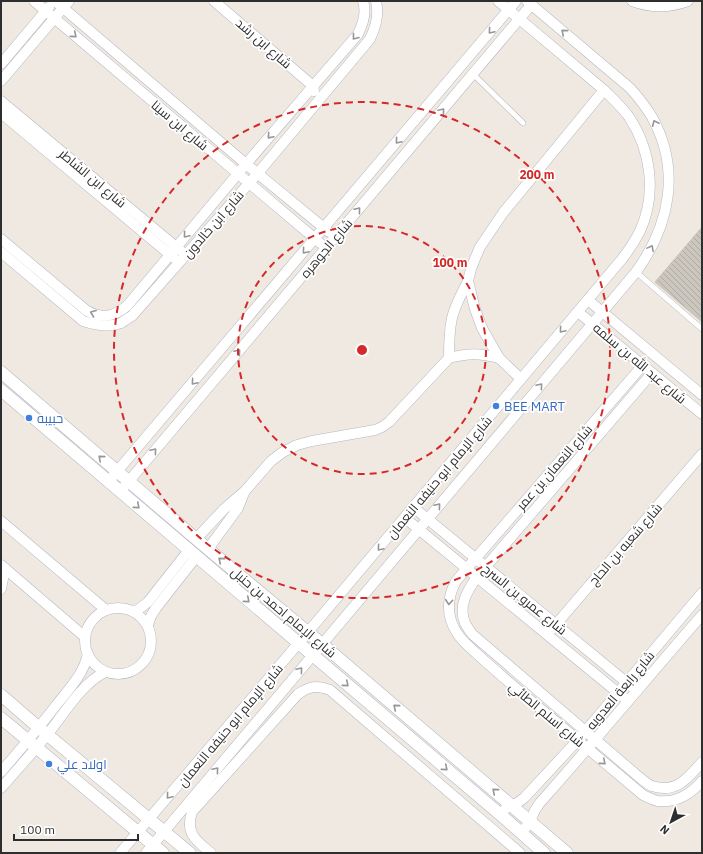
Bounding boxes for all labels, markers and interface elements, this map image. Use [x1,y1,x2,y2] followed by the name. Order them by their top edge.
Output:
[232,14,295,72] street label: شارع ابن رشد
[489,26,496,33] one-way arrow
[561,30,568,37] one-way arrow
[70,31,77,38] one-way arrow
[353,33,360,40] one-way arrow
[148,96,212,154] street label: شارع ابن سينا
[438,108,445,115] one-way arrow
[652,120,660,128] one-way arrow
[268,131,275,139] one-way arrow
[395,136,402,143] one-way arrow
[55,145,130,212] street label: شارع ابن الشاطر
[519,167,555,182] text: 200 m
[179,187,248,262] street label: شارع ابن خالدون
[354,207,361,215] one-way arrow
[297,215,356,282] street label: شارع الجوهره
[184,231,191,238] one-way arrow
[647,245,654,252] one-way arrow
[302,246,309,253] one-way arrow
[432,255,468,270] text: 100 m
[89,310,96,318] one-way arrow
[590,319,690,407] street label: شارع عبد الله بن سلمه
[560,326,567,333] one-way arrow
[355,343,369,357] centre of rings
[234,349,241,357] one-way arrow
[191,377,198,384] one-way arrow
[535,383,542,390] one-way arrow
[504,398,566,415] place label: BEE MART
[491,401,501,411] marker: BEE MART
[37,410,63,427] place label: حبيبه
[383,412,497,543] street label: شارع الإمام ابو حنيفه النعمان
[24,413,34,423] marker: حبيبه
[512,421,596,514] street label: شارع النعمان بن عمر
[150,449,157,456] one-way arrow
[98,455,106,462] one-way arrow
[585,500,666,589] street label: شارع شعبه بن الحاج
[133,502,140,509] one-way arrow
[433,504,440,511] one-way arrow
[377,543,384,550] one-way arrow
[219,558,226,565] one-way arrow
[479,560,570,639] street label: شارع عمرو بن السرح
[227,563,340,662] street label: شارع الإمام احمد بن حنبل
[242,595,250,602] one-way arrow
[445,599,454,605] one-way arrow
[582,647,658,733] street label: شارع رابعة العدويه
[174,660,288,791] street label: شارع الإمام ابو حنيفه النعمان
[295,667,302,675] one-way arrow
[504,678,588,753] street label: شارع اسلم الطائي
[341,679,349,686] one-way arrow
[394,704,401,711] one-way arrow
[57,756,107,775] place label: اولاد علي
[599,757,606,764] one-way arrow
[44,759,54,769] marker: اولاد علي
[441,763,448,770] one-way arrow
[211,767,218,774] one-way arrow
[493,788,500,795] one-way arrow
[166,791,173,799] one-way arrow
[651,802,691,842] north arrow
[14,816,138,842] scale bar
[20,822,55,837] text: 100 m
[657,822,672,838] text: N

